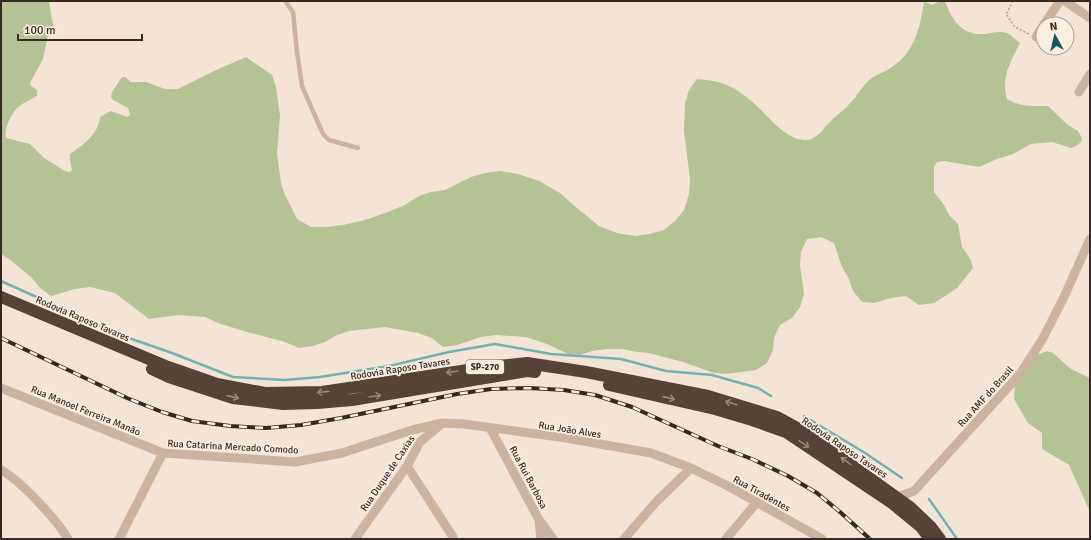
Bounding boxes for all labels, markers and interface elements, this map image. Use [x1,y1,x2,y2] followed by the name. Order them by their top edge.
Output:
[18,16,142,42] scale bar
[1035,16,1075,56] north arrow
[1049,20,1058,34] text: N
[24,23,56,38] text: 100 m
[34,294,132,344] street label: Rodovia Raposo Tavares
[349,355,451,383] street label: Rodovia Raposo Tavares
[466,360,504,374] road number: SP-270
[955,364,1016,429] street label: Rua AMF do Brasil
[446,368,459,376] one-way arrow
[29,383,142,438] street label: Rua Manoel Ferreira Manão
[317,388,330,396] one-way arrow
[369,392,382,400] one-way arrow
[226,394,239,402] one-way arrow
[662,395,675,403] one-way arrow
[725,399,738,406] one-way arrow
[799,415,890,481] street label: Rodovia Raposo Tavares
[538,419,603,441] street label: Rua João Alves
[358,433,418,514] street label: Rua Duque de Caxias
[167,438,299,456] street label: Rua Catarina Mercado Comodo
[798,440,809,448] one-way arrow
[507,444,550,511] street label: Rua Rui Barbosa
[841,457,852,465] one-way arrow
[731,473,793,515] street label: Rua Tiradentes

